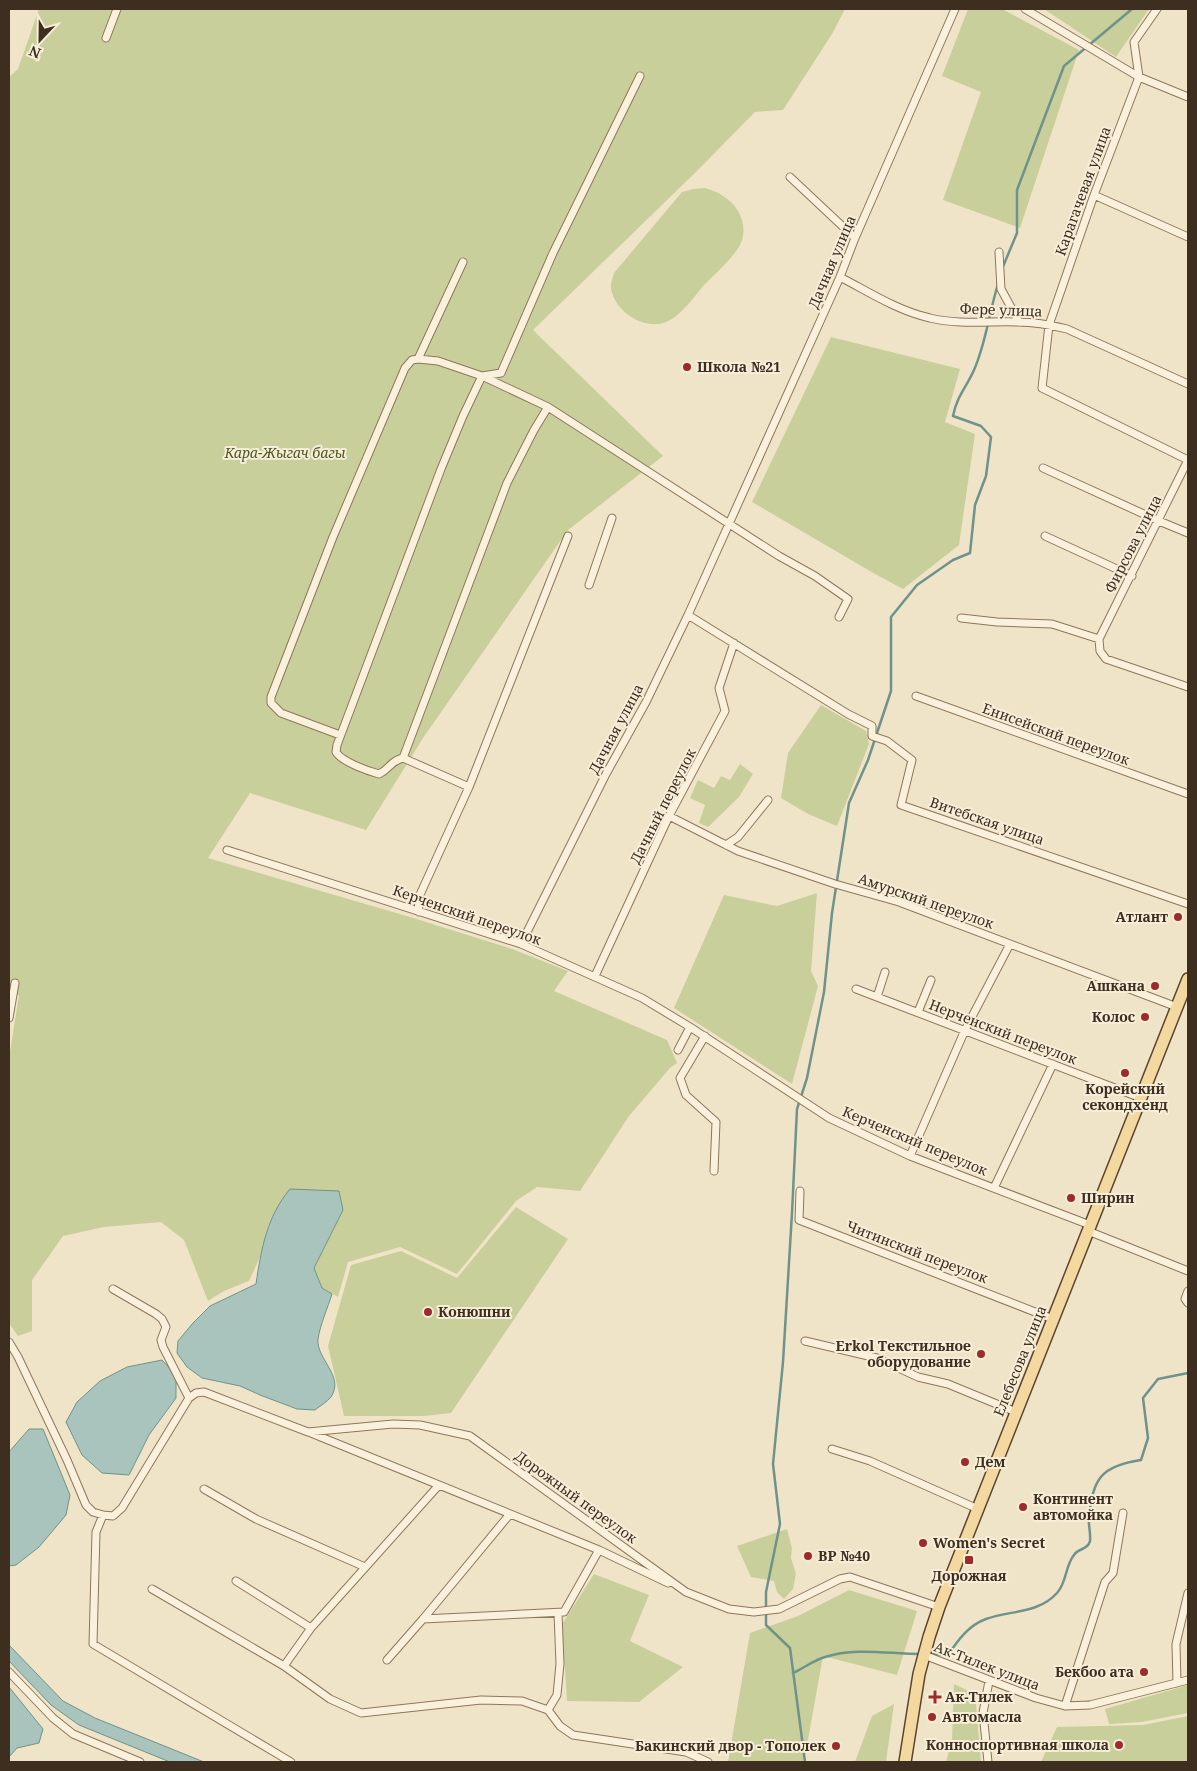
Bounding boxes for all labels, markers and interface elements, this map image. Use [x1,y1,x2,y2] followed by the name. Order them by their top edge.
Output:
[15,15,65,65] north arrow
[26,42,44,63] text: N
[1050,124,1115,258] street label: Карагачевая улица
[803,212,860,311] street label: Дачная улица
[959,299,1043,320] street label: Фере улица
[697,357,781,376] place label: Школа №21
[681,361,693,373] marker: Школа №21
[224,443,346,462] park label: Кара-Жыгач багы
[1100,491,1166,596] street label: Фирсова улица
[584,680,647,777] street label: Дачная улица
[980,698,1133,769] street label: Енисейский переулок
[625,744,700,867] street label: Дачный переулок
[927,792,1047,849] street label: Витебская улица
[856,868,997,933] street label: Амурский переулок
[390,880,545,949] street label: Керченский переулок
[1115,907,1168,926] place label: Атлант
[1172,911,1184,923] marker: Атлант
[1087,976,1145,995] place label: Ашкана
[1149,980,1161,992] marker: Ашкана
[926,995,1081,1069] street label: Нерченский переулок
[1092,1007,1135,1026] place label: Колос
[1139,1011,1151,1023] marker: Колос
[1119,1067,1131,1079] marker: Корейский секондхенд
[1082,1079,1168,1114] place label: Корейский секондхенд
[840,1101,991,1180] street label: Керченский переулок
[1081,1188,1135,1207] place label: Ширин
[1065,1192,1077,1204] marker: Ширин
[844,1216,991,1288] street label: Читинский переулок
[438,1302,511,1321] place label: Конюшни
[989,1302,1050,1419] street label: Елебесова улица
[422,1306,434,1318] marker: Конюшни
[836,1336,971,1371] place label: Erkol Текстильное оборудование
[975,1348,987,1360] marker: Erkol Текстильное оборудование
[511,1446,642,1548] street label: Дорожный переулок
[975,1452,1005,1471] place label: Дем
[959,1456,971,1468] marker: Дем
[1033,1489,1113,1524] place label: Континент автомойка
[1017,1501,1029,1513] marker: Континент автомойка
[933,1533,1046,1552] place label: Women's Secret
[917,1537,929,1549] marker: Women's Secret
[818,1546,870,1565] place label: BP №40
[802,1550,814,1562] marker: BP №40
[963,1554,975,1566] marker: Дорожная
[931,1566,1007,1585] place label: Дорожная
[932,1637,1043,1694] street label: Ак-Тилек улица
[1055,1662,1134,1681] place label: Бекбоо ата
[1138,1666,1150,1678] marker: Бекбоо ата
[945,1687,1013,1706] place label: Ак-Тилек
[929,1691,941,1703] marker: Ак-Тилек
[942,1707,1022,1726] place label: Автомасла
[926,1711,938,1723] marker: Автомасла
[926,1735,1109,1754] place label: Конноспортивная школа
[635,1736,826,1755] place label: Бакинский двор - Тополек
[1113,1739,1125,1751] marker: Конноспортивная школа
[830,1740,842,1752] marker: Бакинский двор - Тополек

